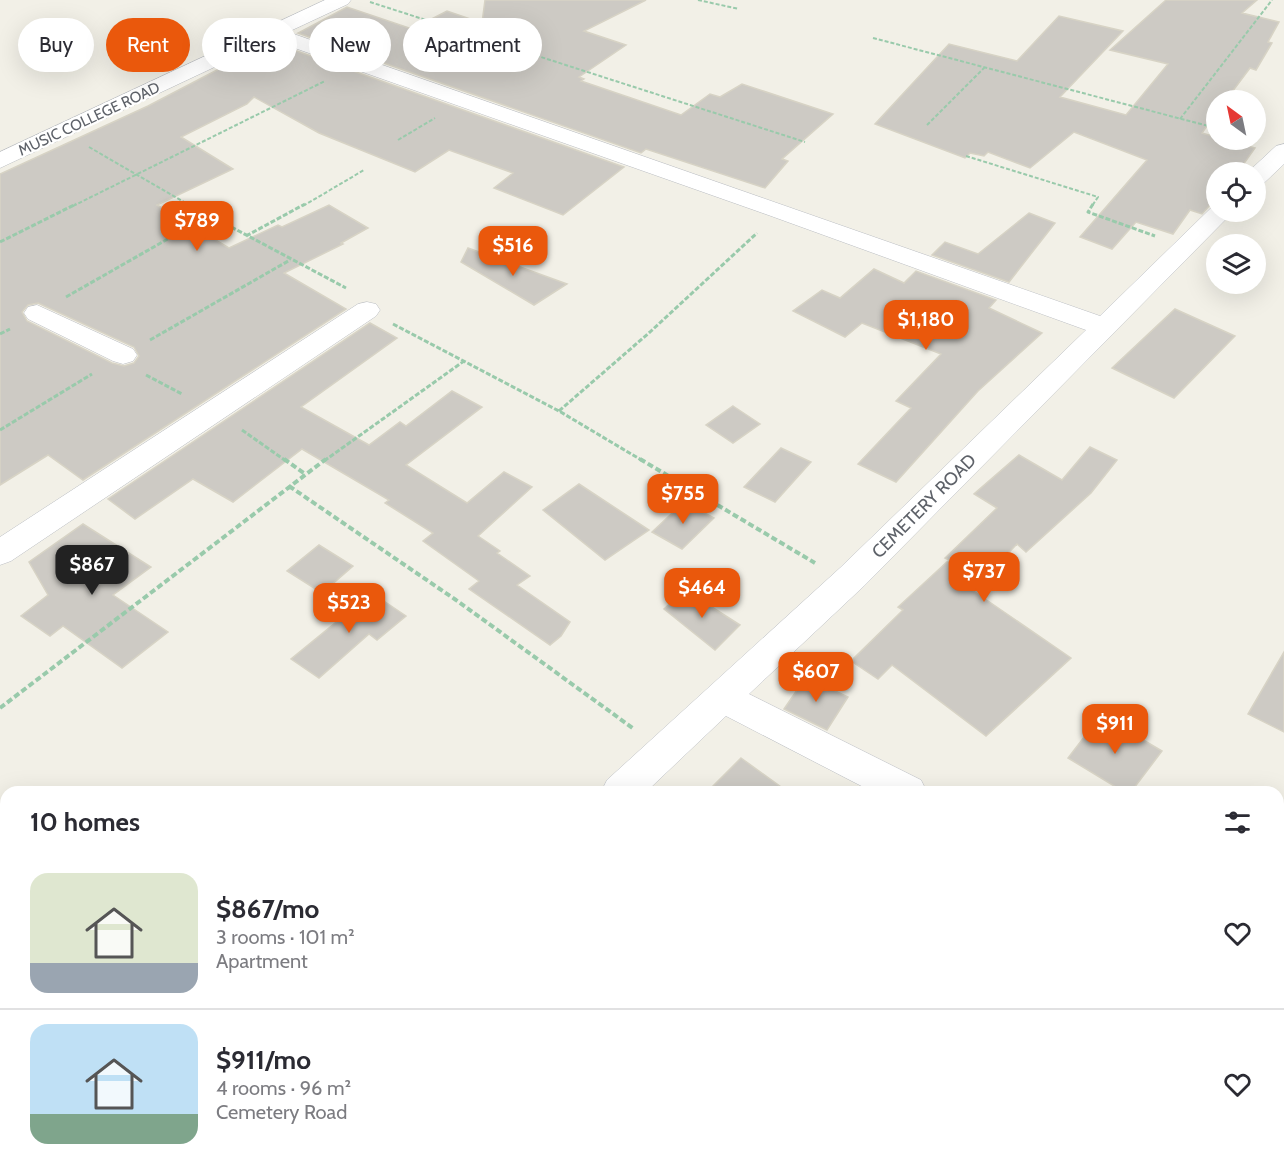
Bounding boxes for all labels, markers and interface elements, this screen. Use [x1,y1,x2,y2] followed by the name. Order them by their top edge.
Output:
[18,18,94,72] chip: Buy
[106,18,190,72] chip: Rent
[202,18,297,72] chip: Filters
[309,18,391,72] chip: New
[403,18,542,72] chip: Apartment
[15,78,163,160] street label: MUSIC COLLEGE ROAD
[1206,90,1266,150] north arrow
[1206,90,1266,294] map controls
[1206,162,1266,222] button: locate
[161,201,233,252] pin: $789
[174,208,220,232] text: $789
[477,226,549,277] pin: $516
[493,233,533,257] text: $516
[1206,234,1266,294] button: layers
[877,300,975,351] pin: $1,180
[898,307,954,331] text: $1,180
[867,449,981,563] street label: CEMETERY ROAD
[647,474,719,525] pin: $755
[661,481,705,505] text: $755
[56,545,128,596] pin: $867
[69,552,115,576] text: $867
[948,552,1020,603] pin: $737
[963,559,1005,583] text: $737
[666,568,738,619] pin: $464
[678,575,726,599] text: $464
[313,583,385,634] pin: $523
[327,590,371,614] text: $523
[780,652,852,703] pin: $607
[792,659,840,683] text: $607
[1079,704,1151,755] pin: $911
[1096,711,1134,735] text: $911
[30,806,140,838] text: 10 homes
[1221,806,1254,839] icon: filters
[216,893,319,925] text: $867/mo
[78,897,150,969] icon: home
[1221,917,1254,950] icon: heart
[216,925,355,949] text: 3 rooms · 101 m²
[216,949,308,973] text: Apartment
[216,1044,311,1076] text: $911/mo
[78,1048,150,1120] icon: home
[1221,1068,1254,1101] icon: heart
[216,1076,351,1100] text: 4 rooms · 96 m²
[216,1100,347,1124] text: Cemetery Road

